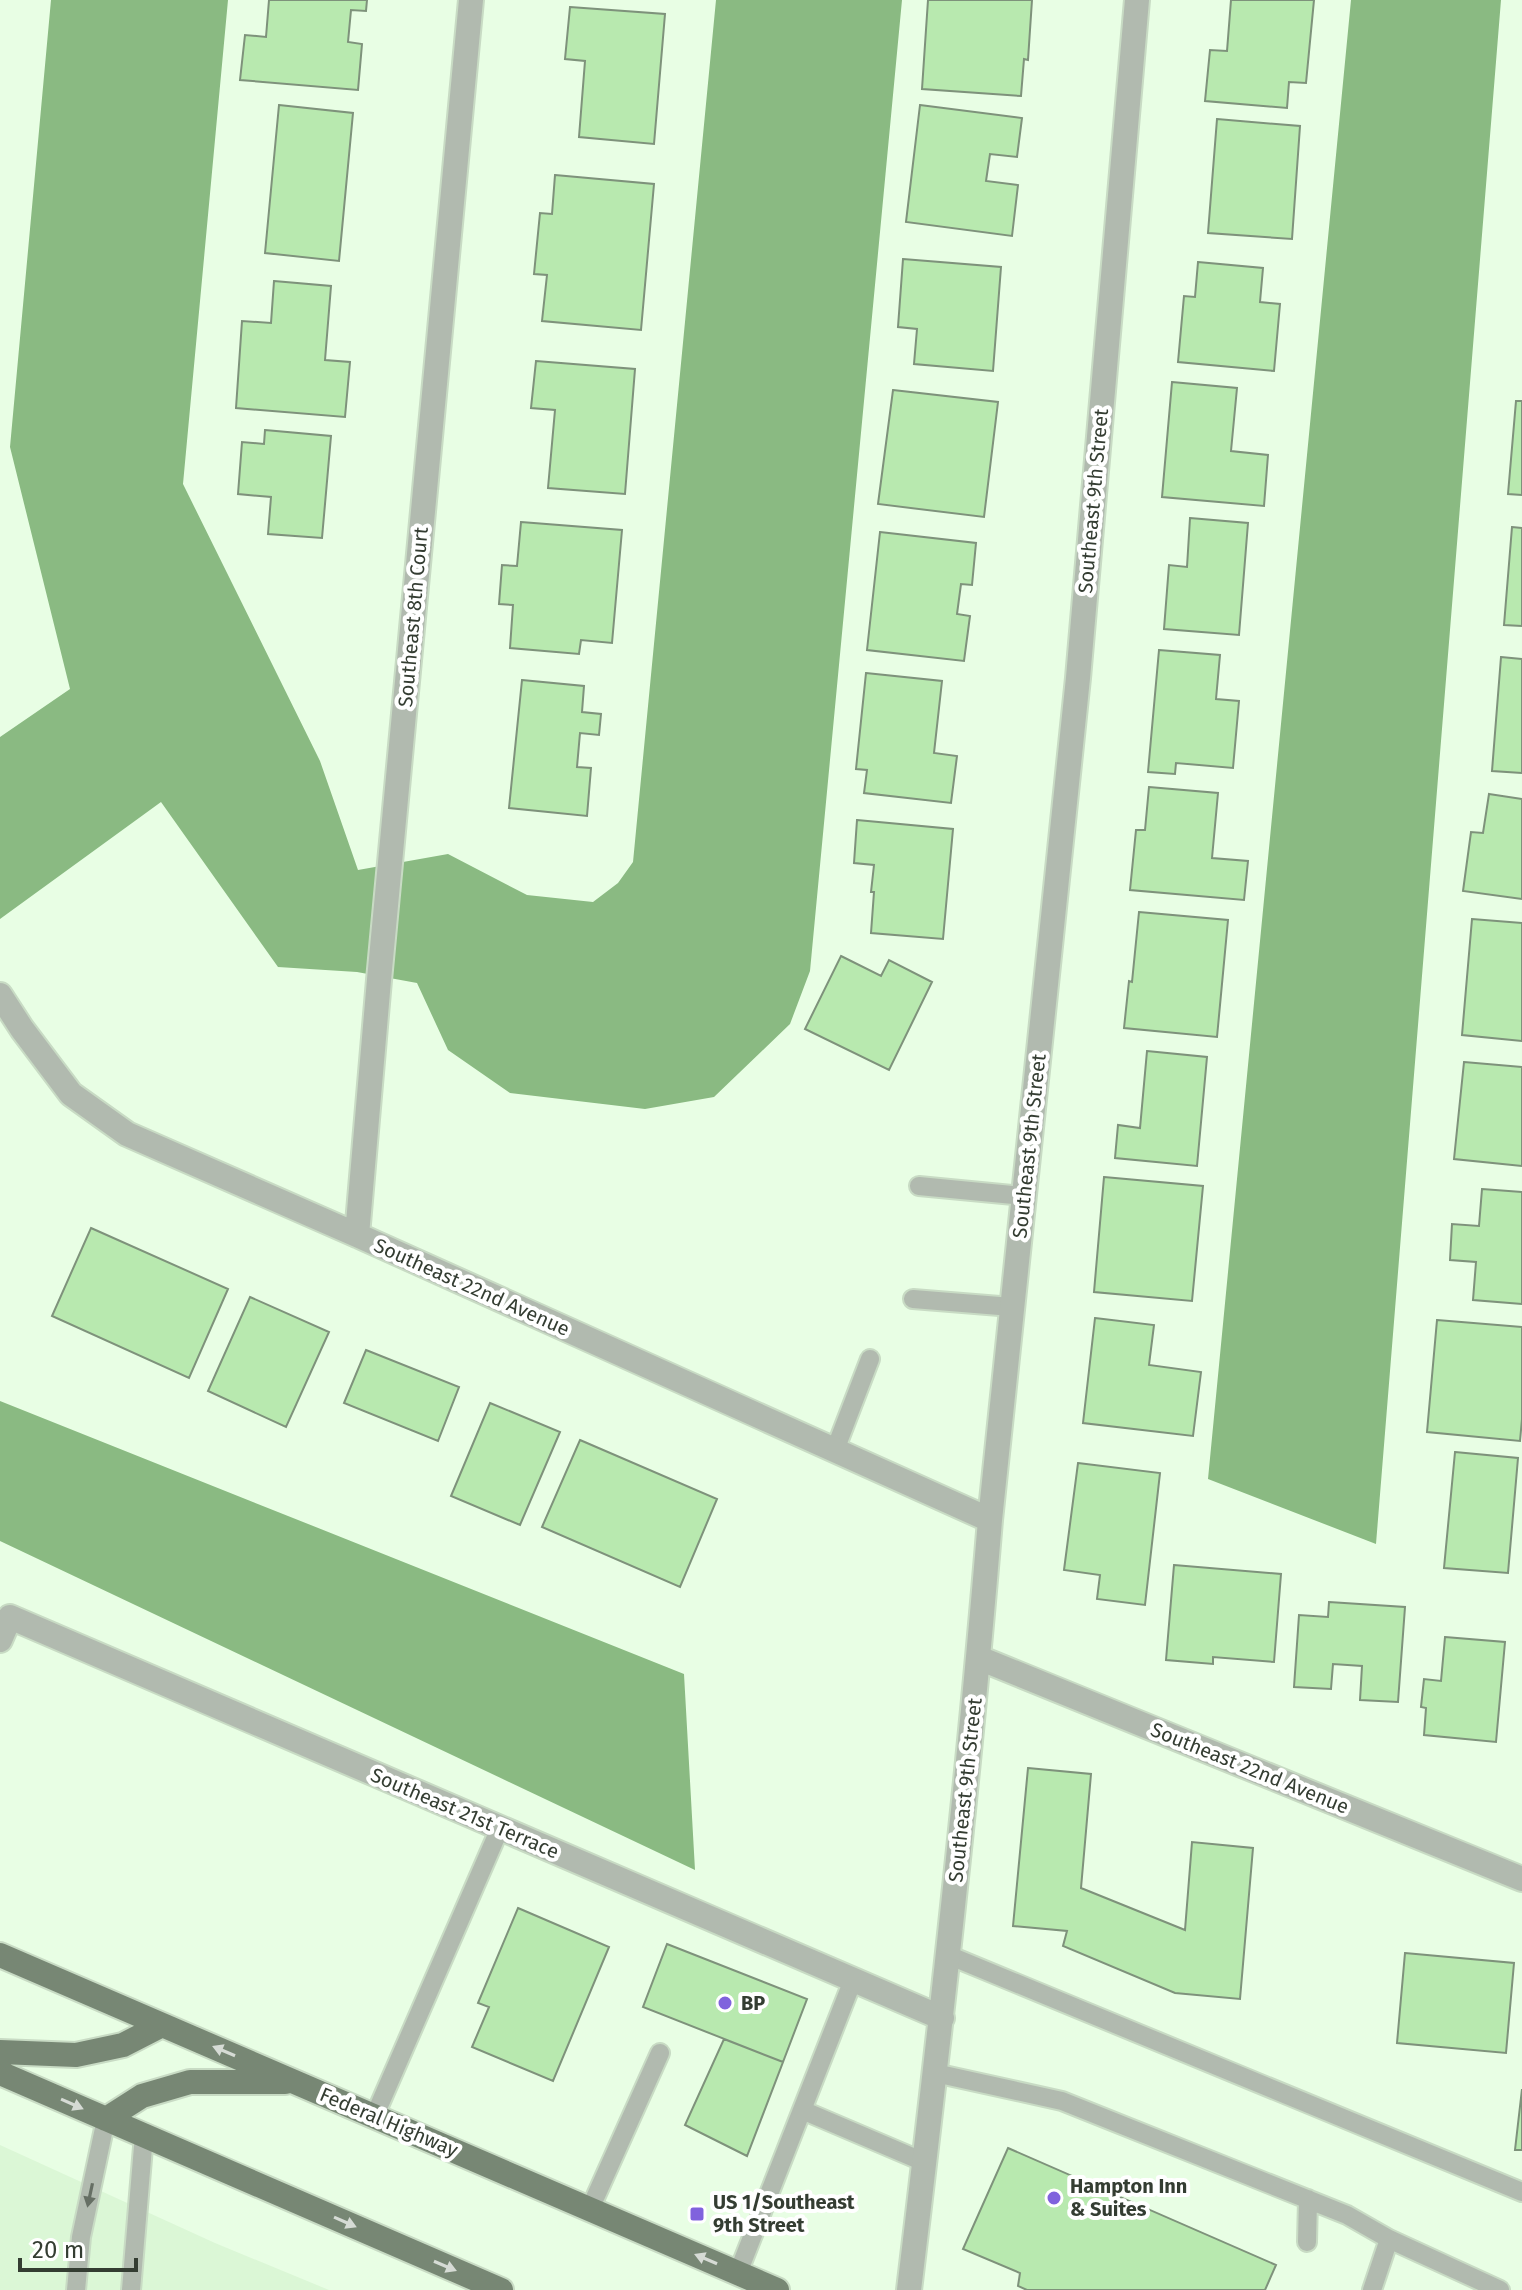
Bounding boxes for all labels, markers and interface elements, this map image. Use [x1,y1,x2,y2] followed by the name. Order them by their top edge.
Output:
[1073,407,1113,594] street label: Southeast 9th Street
[393,525,433,708] street label: Southeast 8th Court
[1007,1052,1051,1239] street label: Southeast 9th Street
[370,1233,574,1341] street label: Southeast 22nd Avenue
[943,1696,987,1883] street label: Southeast 9th Street
[1147,1717,1353,1819] street label: Southeast 22nd Avenue
[367,1762,563,1864] street label: Southeast 21st Terrace
[741,1991,765,2015] place label: BP
[716,1994,734,2012] marker: BP
[212,2045,236,2058] one-way arrow
[316,2082,462,2162] street label: Federal Highway
[60,2097,83,2111] one-way arrow
[1070,2174,1187,2221] place label: Hampton Inn & Suites
[83,2183,96,2208] one-way arrow
[1045,2189,1063,2207] marker: Hampton Inn & Suites
[713,2190,855,2237] place label: US 1/Southeast 9th Street
[688,2205,706,2223] marker: US 1/Southeast 9th Street
[333,2215,356,2229] one-way arrow
[20,2222,136,2272] scale bar
[32,2236,84,2264] text: 20 m
[694,2252,717,2266] one-way arrow
[433,2259,457,2272] one-way arrow

